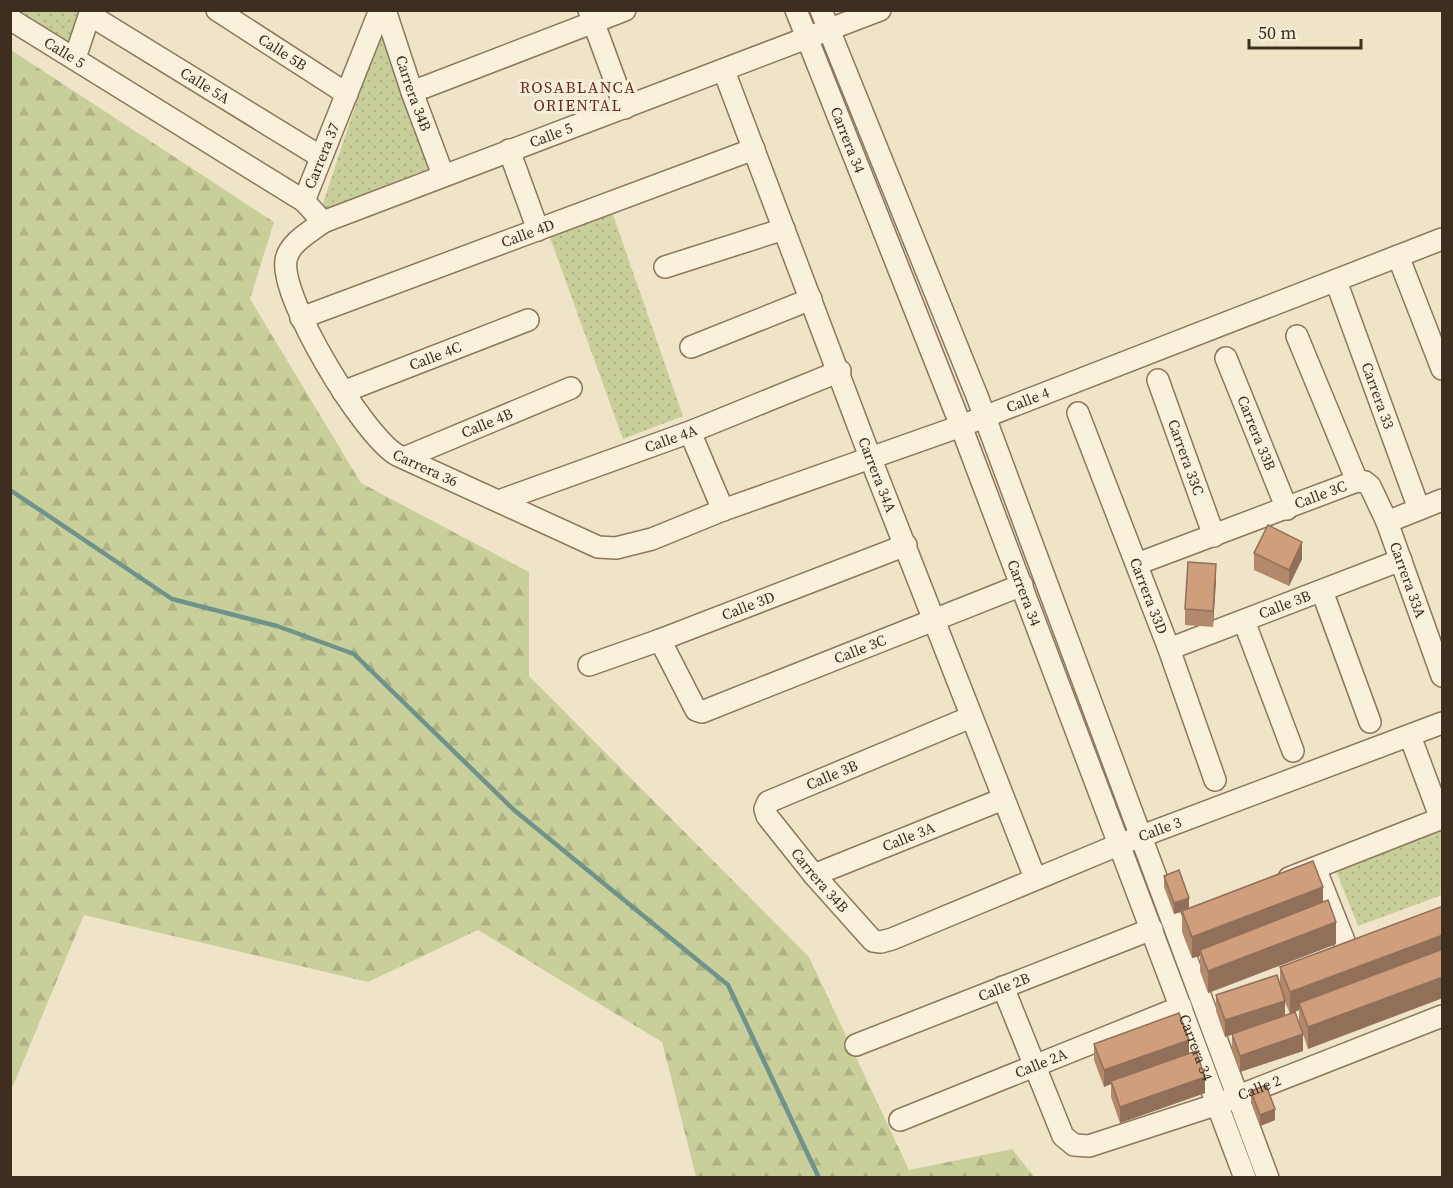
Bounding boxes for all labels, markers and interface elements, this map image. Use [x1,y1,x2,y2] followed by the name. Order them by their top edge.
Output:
[1249,12,1362,50] scale bar
[1258,20,1296,45] text: 50 m
[254,28,311,75] street label: Calle 5B
[40,32,89,73] street label: Calle 5
[391,53,437,134] street label: Carrera 34B
[176,62,234,109] street label: Calle 5A
[520,76,636,116] district label: ROSABLANCA ORIENTAL
[825,104,871,177] street label: Carrera 34
[526,117,576,153] street label: Calle 5
[299,120,344,192] street label: Carrera 37
[498,213,557,252] street label: Calle 4D
[406,336,464,375] street label: Calle 4C
[1356,359,1400,432] street label: Carrera 33
[1003,381,1053,417] street label: Calle 4
[1232,392,1281,473] street label: Carrera 33B
[458,403,516,443] street label: Calle 4B
[1163,416,1209,498] street label: Carrera 33C
[642,419,701,458] street label: Calle 4A
[853,434,902,516] street label: Carrera 34A
[389,443,461,492] street label: Carrera 36
[1291,475,1349,514] street label: Calle 3C
[1385,539,1431,621] street label: Carrera 33A
[1125,554,1173,637] street label: Carrera 33D
[1002,557,1047,630] street label: Carrera 34
[1256,585,1314,624] street label: Calle 3B
[719,586,778,625] street label: Calle 3D
[831,629,889,669] street label: Calle 3C
[803,754,861,795] street label: Calle 3B
[1135,811,1184,846] street label: Calle 3
[879,817,938,856] street label: Calle 3A
[786,843,854,917] street label: Carrera 34B
[975,967,1033,1006] street label: Calle 2B
[1174,1011,1219,1084] street label: Carrera 34
[1012,1043,1070,1083] street label: Calle 2A
[1235,1069,1284,1105] street label: Calle 2

